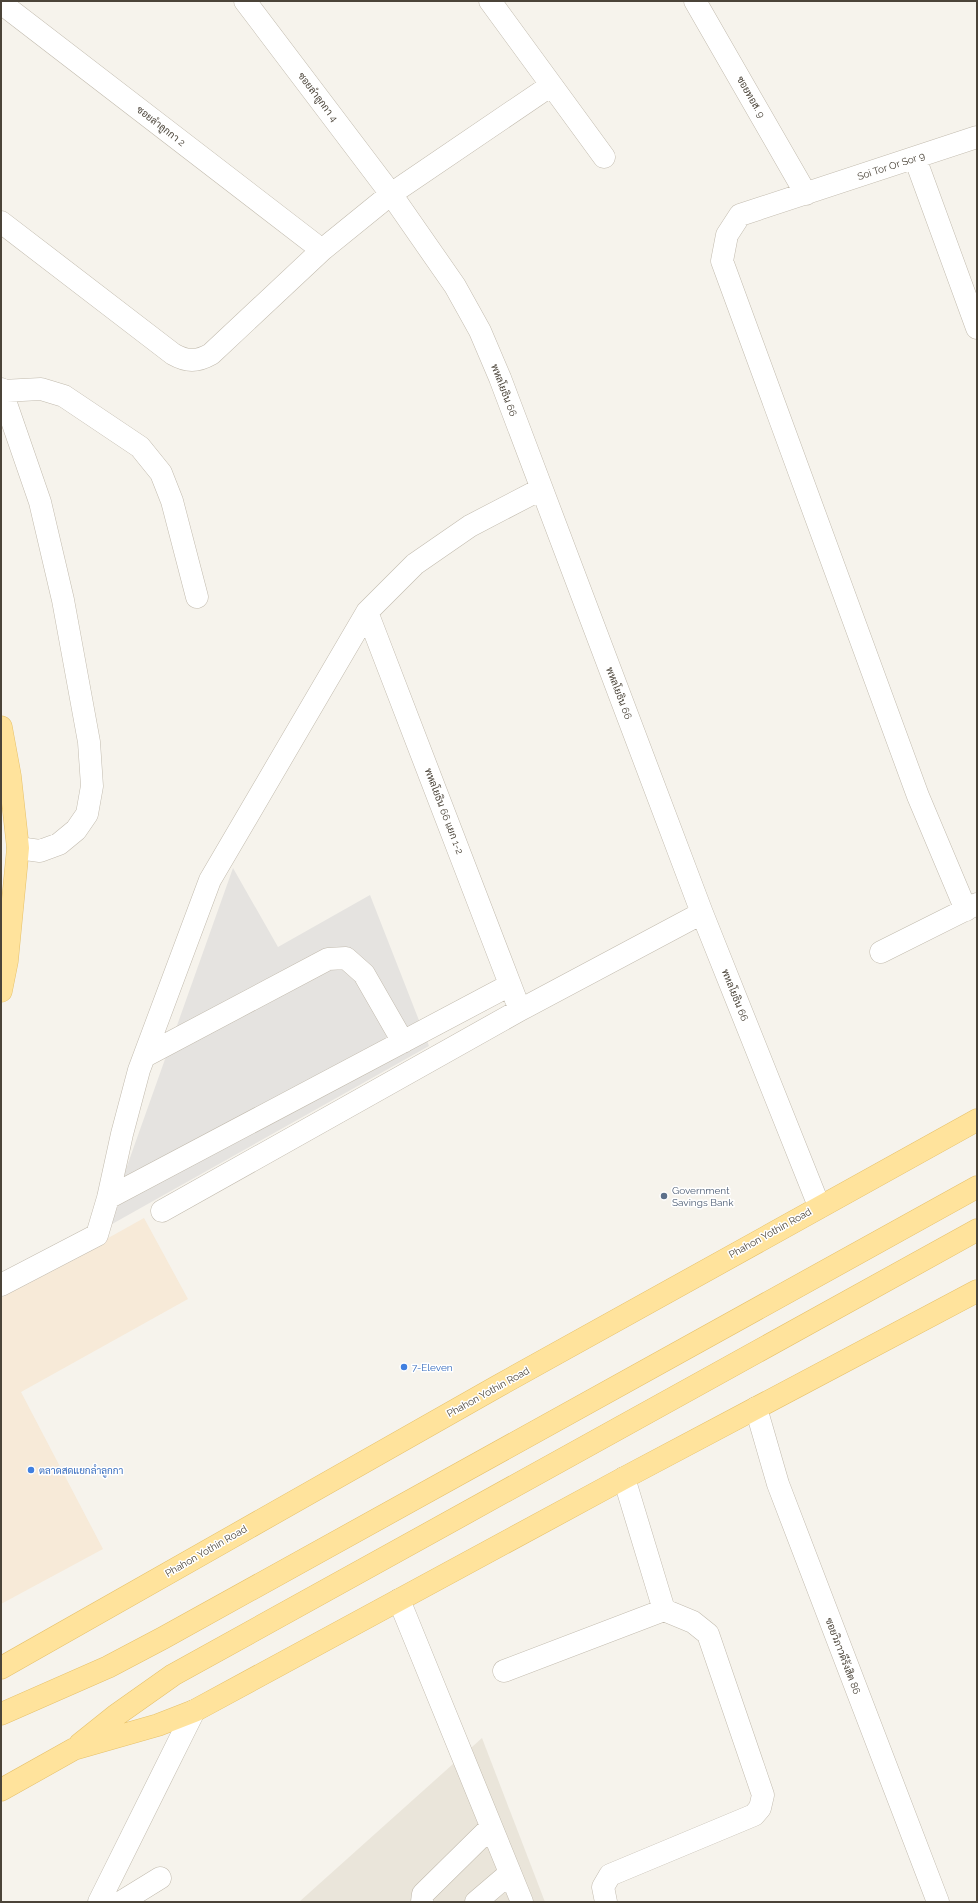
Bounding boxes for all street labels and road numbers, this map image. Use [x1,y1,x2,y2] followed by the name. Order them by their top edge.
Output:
[294,70,341,125] street label: ซอยลำลูกกา 4
[735,74,767,120] street label: ซอยทอส. 9
[133,103,188,150] street label: ซอยลำลูกกา 2
[856,150,926,182] street label: Soi Tor Or Sor 9
[489,362,520,418] street label: พหลโยธิน 66
[604,665,635,721] street label: พหลโยธิน 66
[423,766,466,856] street label: พหลโยธิน 66 แยก 1-2
[720,967,751,1023] street label: พหลโยธิน 66
[727,1206,813,1260] street label: Phahon Yothin Road
[445,1365,531,1419] street label: Phahon Yothin Road
[163,1523,249,1579] street label: Phahon Yothin Road
[823,1616,864,1696] street label: ซอยวิภาวดีรังสิต 86

